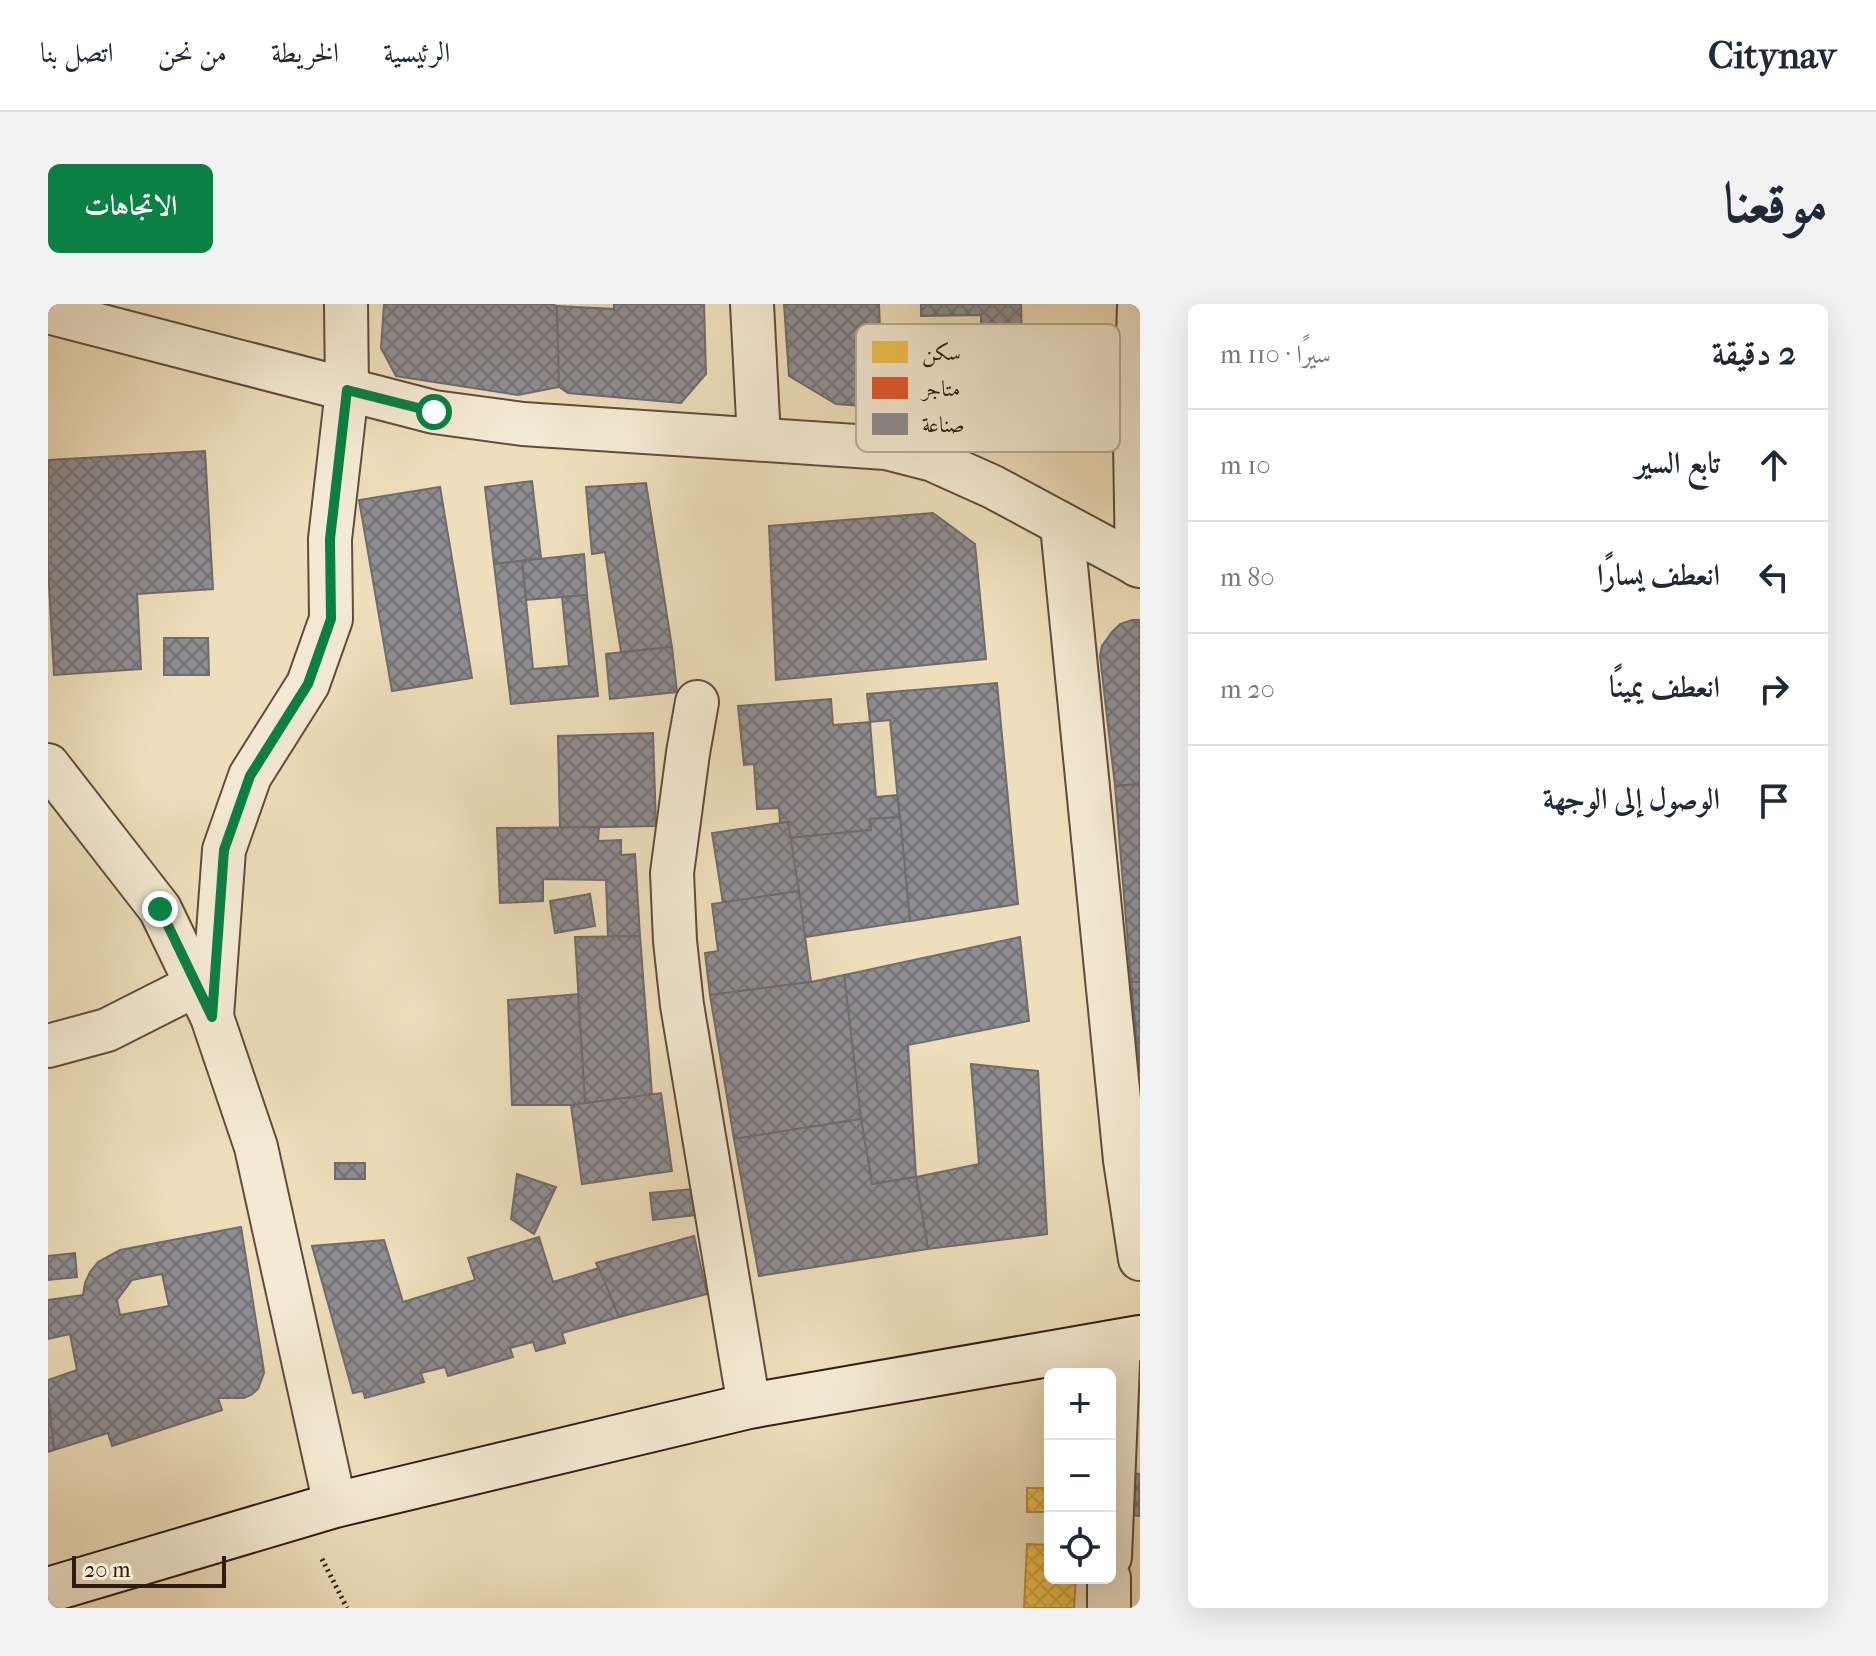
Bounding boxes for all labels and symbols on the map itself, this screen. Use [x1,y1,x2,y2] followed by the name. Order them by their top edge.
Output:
[856,324,1120,452] legend
[922,340,961,368] text: سكن
[920,376,960,402] text: متاجر
[416,394,452,430] route start
[922,412,965,438] text: صناعة
[142,891,178,927] route end
[72,1552,226,1588] scale bar

